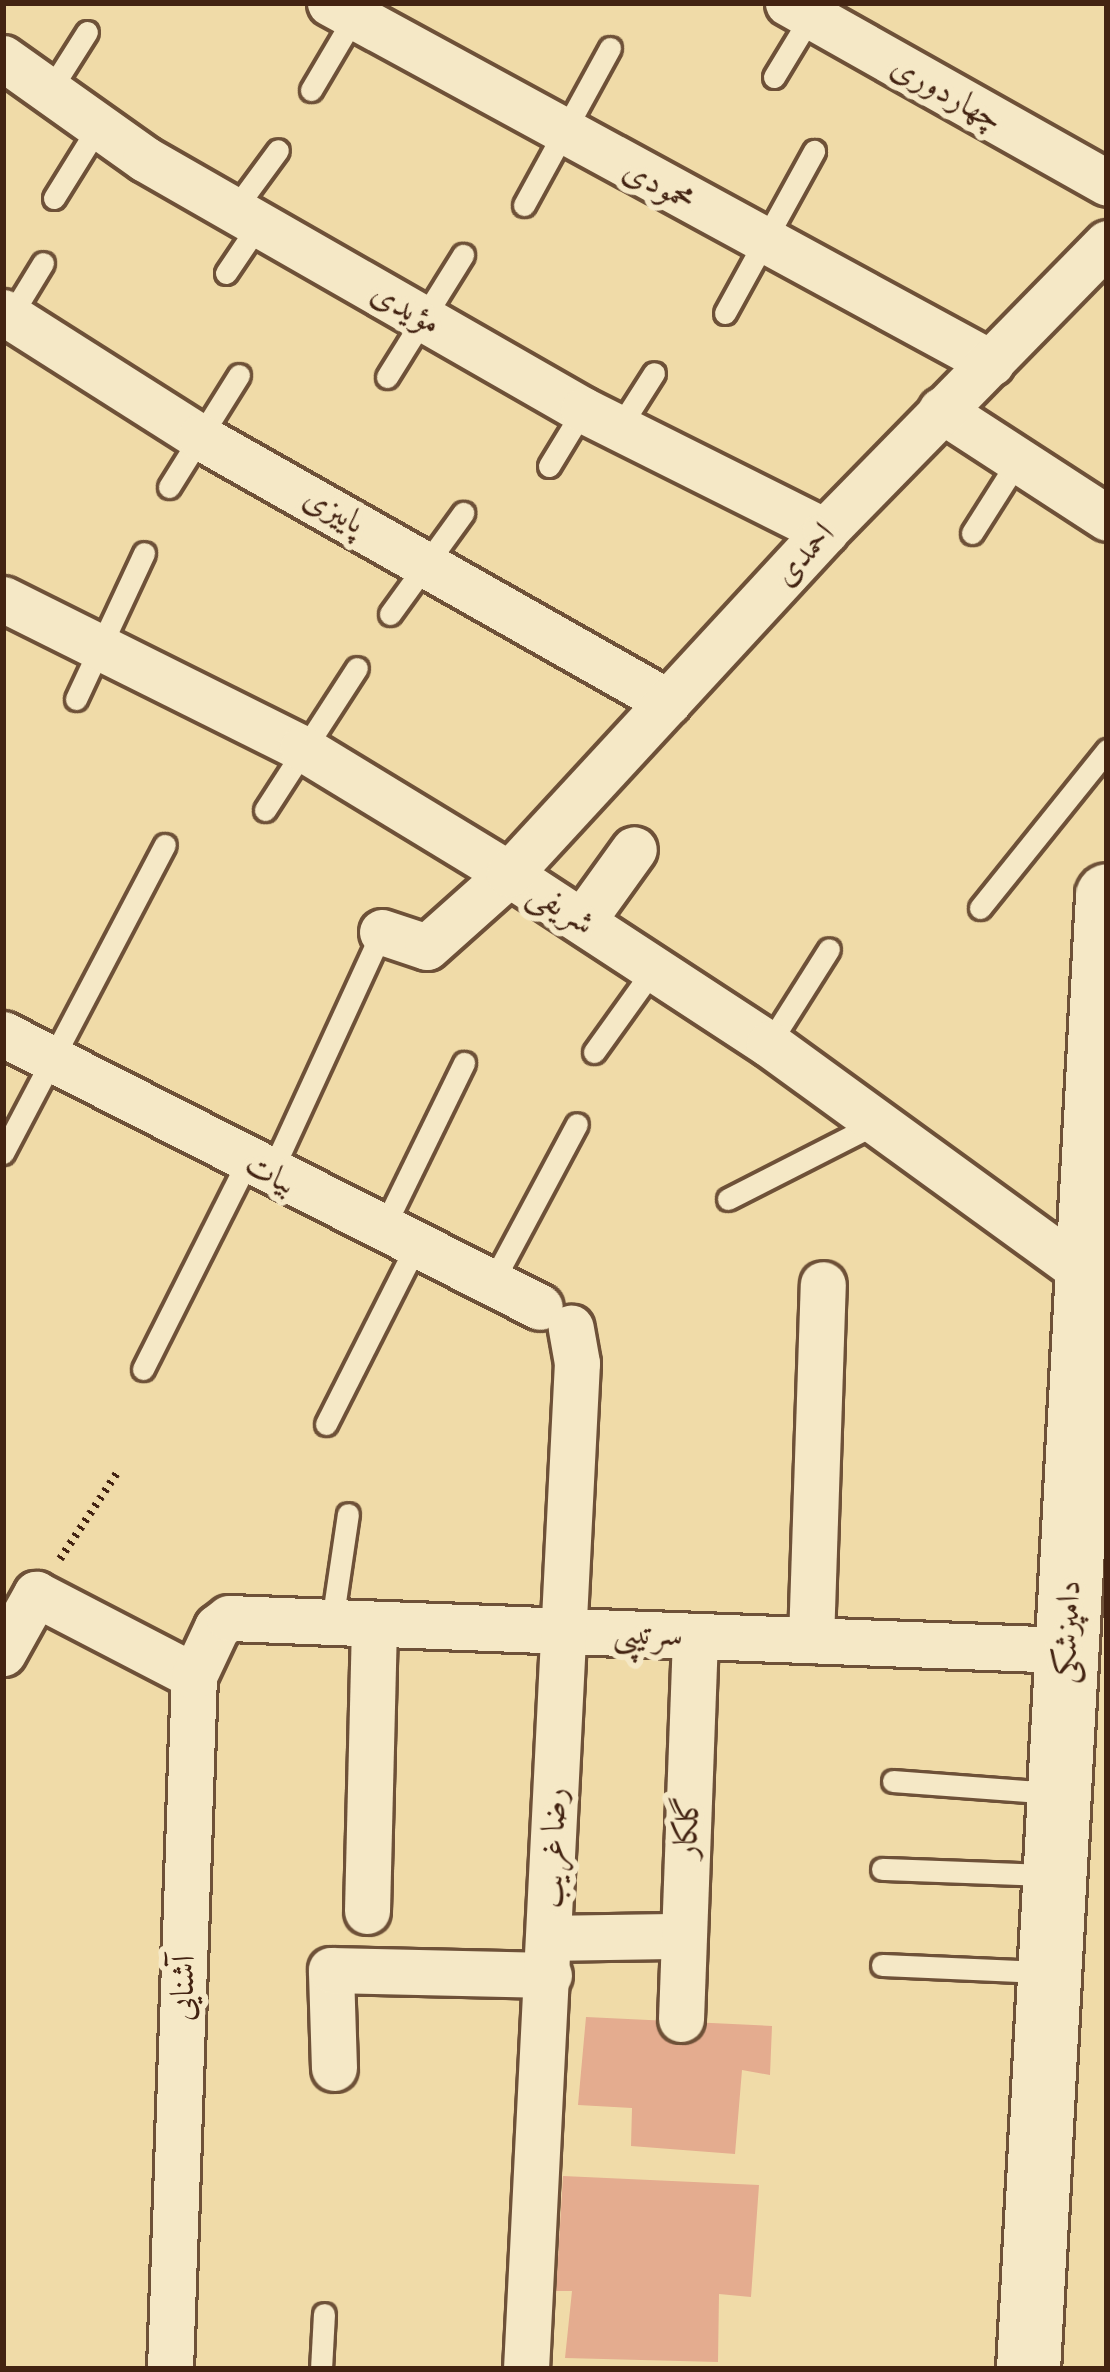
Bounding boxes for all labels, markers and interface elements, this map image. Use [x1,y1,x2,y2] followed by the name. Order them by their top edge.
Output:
[884,46,1010,140] street label: چهاردوری
[616,150,702,220] street label: محمودی
[364,272,448,344] street label: مؤیدی
[297,477,371,543] street label: پاییزی
[765,514,843,594] street label: احمدی
[522,872,602,944] street label: شریفی
[238,1145,302,1203] street label: بیات
[1045,1579,1089,1685] street label: دامپزشکی
[612,1613,684,1655] street label: سرتیپی
[531,1787,575,1909] street label: رضا غریب
[666,1795,708,1859] street label: گلکار
[162,1954,204,2022] street label: آشنایی

